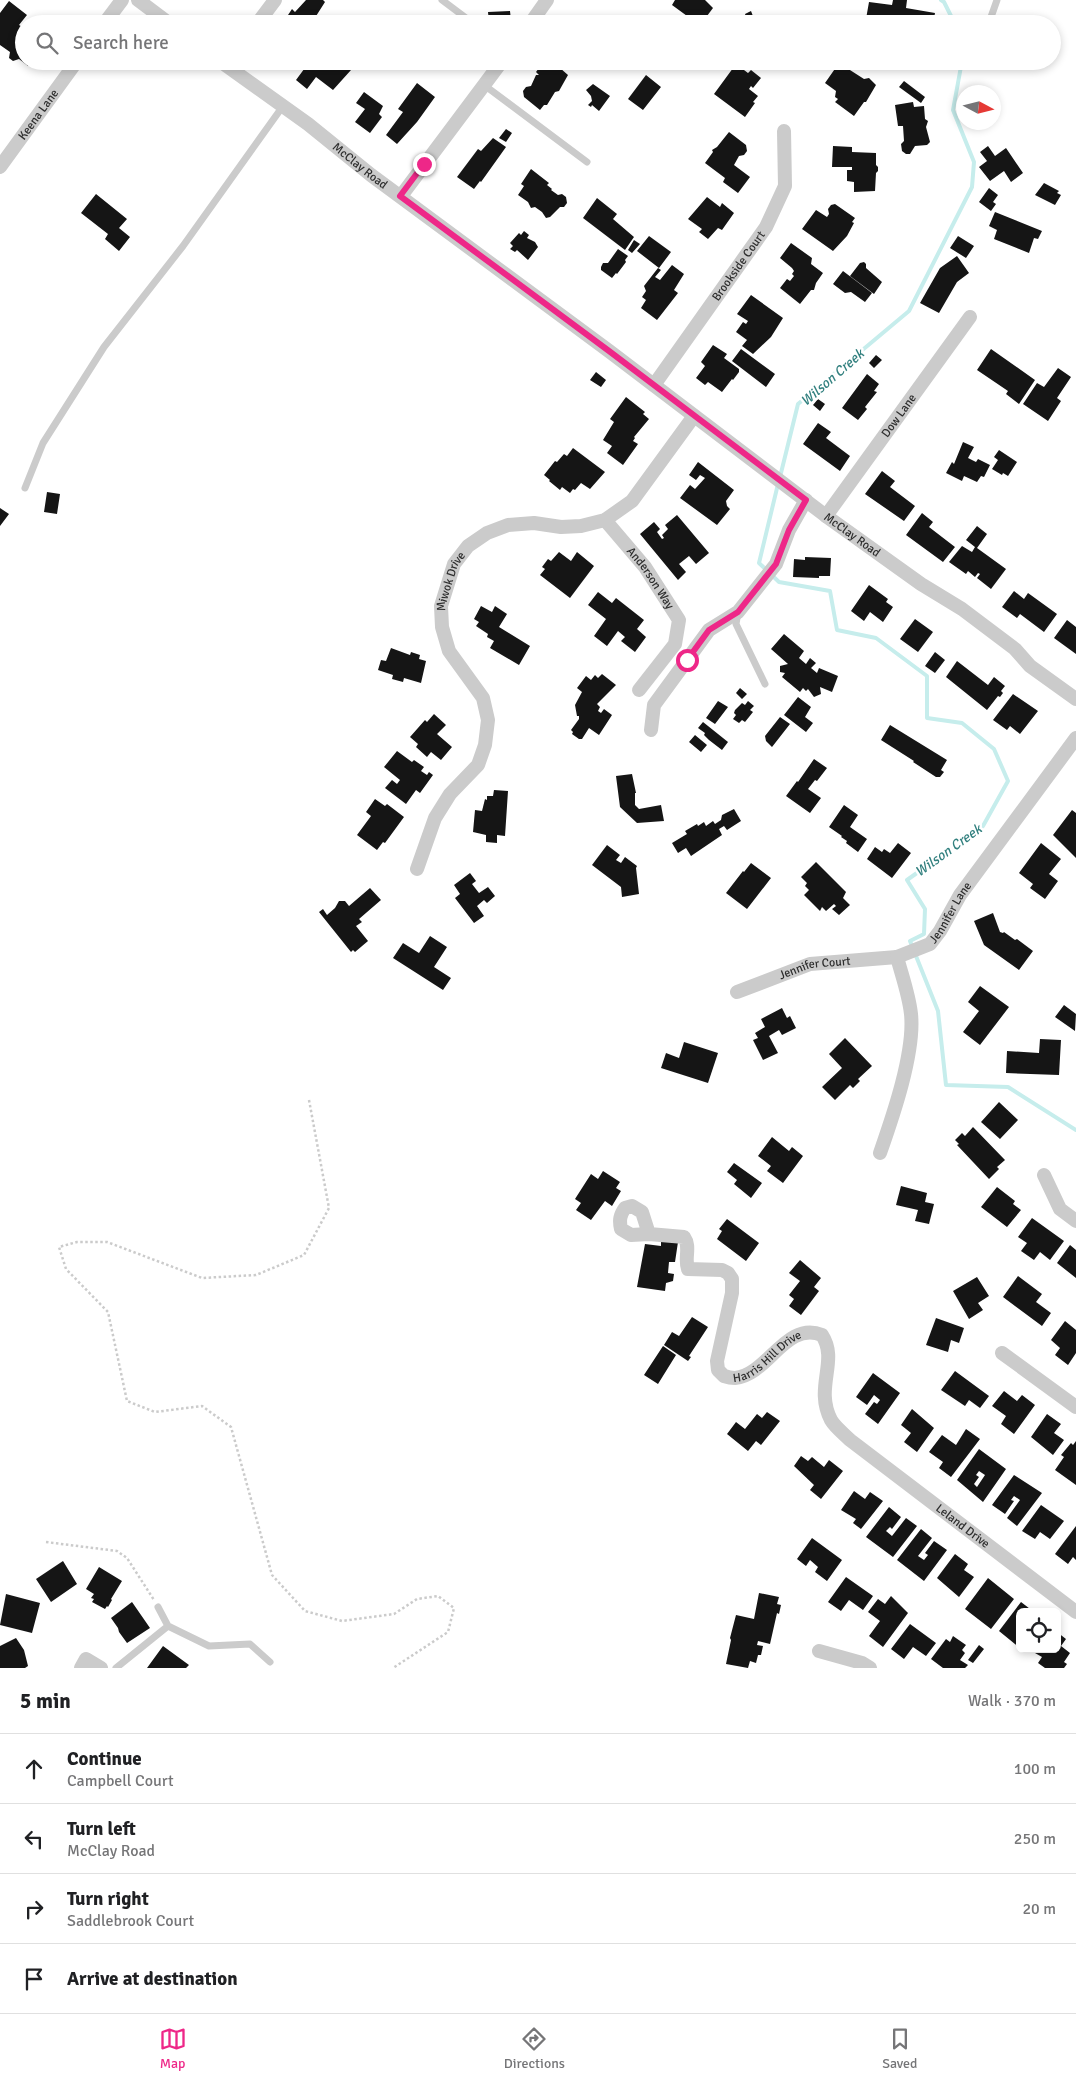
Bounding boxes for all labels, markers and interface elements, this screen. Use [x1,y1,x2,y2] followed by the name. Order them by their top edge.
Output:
[15,15,1061,70] search box
[33,29,61,57] icon: search
[73,31,169,55] text: Search here
[956,85,1001,130] north arrow
[15,86,62,143] street label: Keena Lane
[329,140,390,193] street label: McClay Road
[413,153,436,176] route end
[709,228,769,304] street label: Brookside Court
[797,344,869,409] water label: Wilson Creek
[878,391,920,440] street label: Dow Lane
[821,510,883,560] street label: McClay Road
[623,544,677,613] street label: Anderson Way
[434,549,469,612] street label: Miwok Drive
[676,649,699,672] route start
[912,819,987,880] water label: Wilson Creek
[926,879,975,947] street label: Jennifer Lane
[777,954,851,983] street label: Jennifer Court
[732,1327,804,1386] street label: Harris Hill Drive
[933,1501,993,1552] street label: Leland Drive
[1016,1608,1061,1653] map controls
[1016,1608,1061,1653] button: locate
[20,1688,71,1714] text: 5 min
[968,1691,1056,1711] text: Walk · 370 m
[67,1747,142,1771] text: Continue
[20,1755,48,1783] icon: ahead
[1014,1759,1056,1779] text: 100 m
[67,1771,174,1791] text: Campbell Court
[67,1817,136,1841] text: Turn left
[20,1825,48,1853] icon: left
[1014,1829,1056,1849] text: 250 m
[67,1841,155,1861] text: McClay Road
[67,1887,149,1911] text: Turn right
[20,1895,48,1923] icon: right
[1022,1899,1056,1919] text: 20 m
[67,1911,194,1931] text: Saddlebrook Court
[20,1965,48,1993] icon: arrive
[67,1967,238,1991] text: Arrive at destination
[159,2025,187,2072] tab: Map
[504,2025,565,2072] tab: Directions
[882,2025,917,2072] tab: Saved

